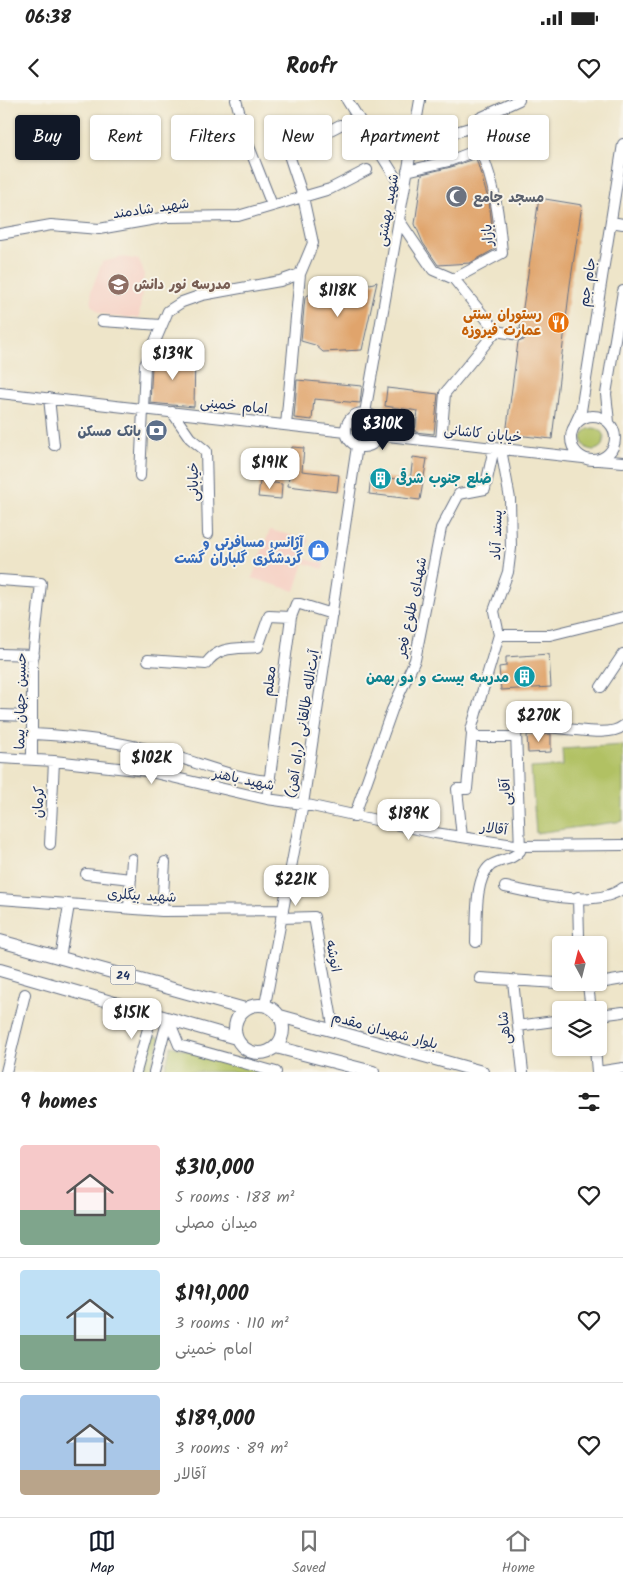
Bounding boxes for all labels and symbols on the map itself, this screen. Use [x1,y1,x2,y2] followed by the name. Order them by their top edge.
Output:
[371,172,405,248] street label: شهید بهشتی
[445,185,469,209] mosque icon: مسجد جامع
[473,187,544,209] place label: مسجد جامع
[112,193,191,225] street label: شهید شادمند
[476,223,500,248] street label: بازار
[573,256,603,308] street label: جام جم
[106,272,130,296] school or university icon: مدرسه نور دانش
[134,274,231,296] place label: مدرسه نور دانش
[303,276,373,318] pin: $118K
[461,304,542,342] place label: رستوران سنتی عمارت فیروزه
[546,310,570,334] restaurant icon: رستوران سنتی عمارت فیروزه
[138,338,208,381] pin: $139K
[199,392,269,420] street label: امام خمینی
[348,408,418,451] pin: $310K
[145,419,169,443] bank icon: بانک مسکن
[443,419,523,449] street label: خیابان کاشانی
[78,421,141,443] place label: بانک مسکن
[235,448,305,490] pin: $191K
[183,462,205,502] street label: خیابانی
[368,466,392,490] building icon: ضلع جنوب شرقی
[396,468,492,490] place label: ضلع جنوب شرقی
[485,509,509,561] street label: پسند آباد
[174,532,304,570] place label: آژانس مسافرتی و گردشگری گلباران گشت
[307,538,331,562] shop icon: آژانس مسافرتی و گردشگری گلباران گشت
[390,555,433,660] street label: شهدای طلوع فجر
[280,648,326,800] street label: (راه آهن) آیت‌الله طالقانی
[9,652,33,750] street label: حسین جهان پیما
[257,665,283,698] street label: معلم
[513,665,537,689] building icon: مدرسه بیست و دو بهمن
[366,667,509,689] place label: مدرسه بیست و دو بهمن
[504,700,574,743] pin: $270K
[117,742,187,785] pin: $102K
[210,763,276,797] street label: شهید باهنر
[494,777,518,806] street label: آقایی
[27,785,51,819] street label: کرمان
[374,798,444,841] pin: $189K
[478,816,509,842] street label: آقالار
[261,864,331,907] pin: $221K
[107,883,177,909] street label: شهید بیگلری
[552,936,608,991] north arrow
[319,938,347,974] street label: انوشه
[110,966,136,984] road number: 24
[97,998,167,1040] pin: $151K
[329,1006,440,1056] street label: بلوار شهیدان مقدم
[492,1010,518,1046] street label: شاهی

